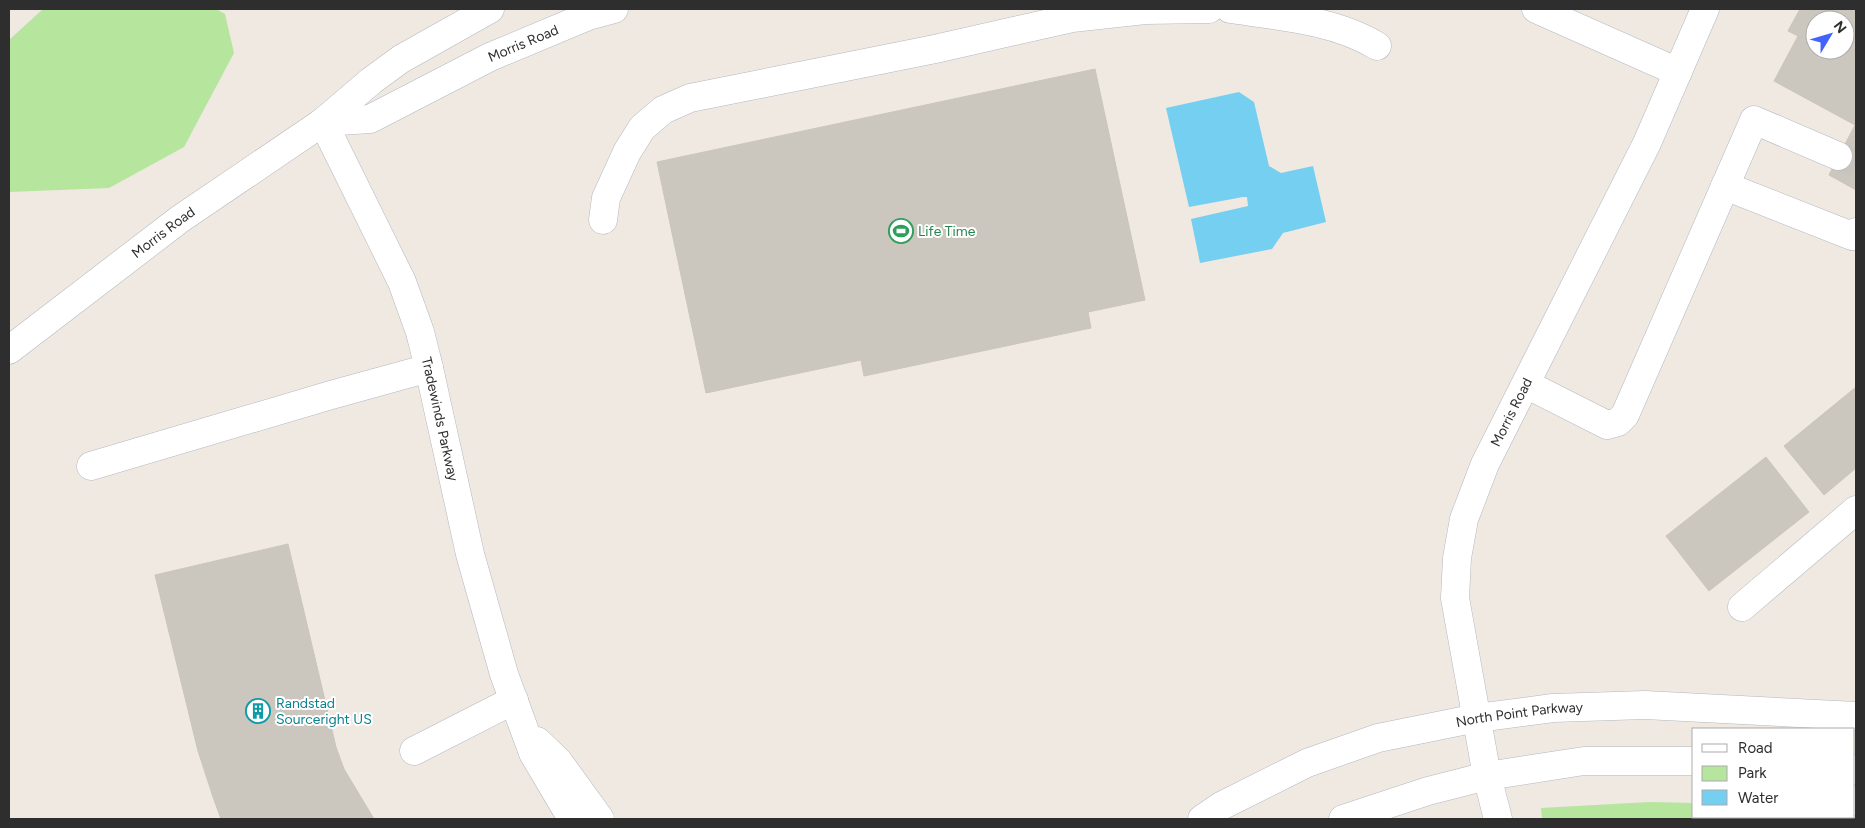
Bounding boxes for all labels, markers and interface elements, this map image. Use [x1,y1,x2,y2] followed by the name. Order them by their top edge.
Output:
[1805,10,1855,60] north arrow
[1830,18,1850,37] text: N
[485,21,561,66] street label: Morris Road
[128,203,198,262] street label: Morris Road
[888,218,914,244] sports icon: Life Time
[918,223,976,240] place label: Life Time
[418,355,462,484] street label: Tradewinds Parkway
[1487,375,1536,450] street label: Morris Road
[276,695,372,728] place label: Randstad Sourceright US
[245,698,271,724] building icon: Randstad Sourceright US
[1454,699,1584,731] street label: North Point Parkway
[1692,728,1855,818] legend
[1738,739,1773,757] text: Road
[1738,764,1767,782] text: Park
[1738,789,1778,807] text: Water

